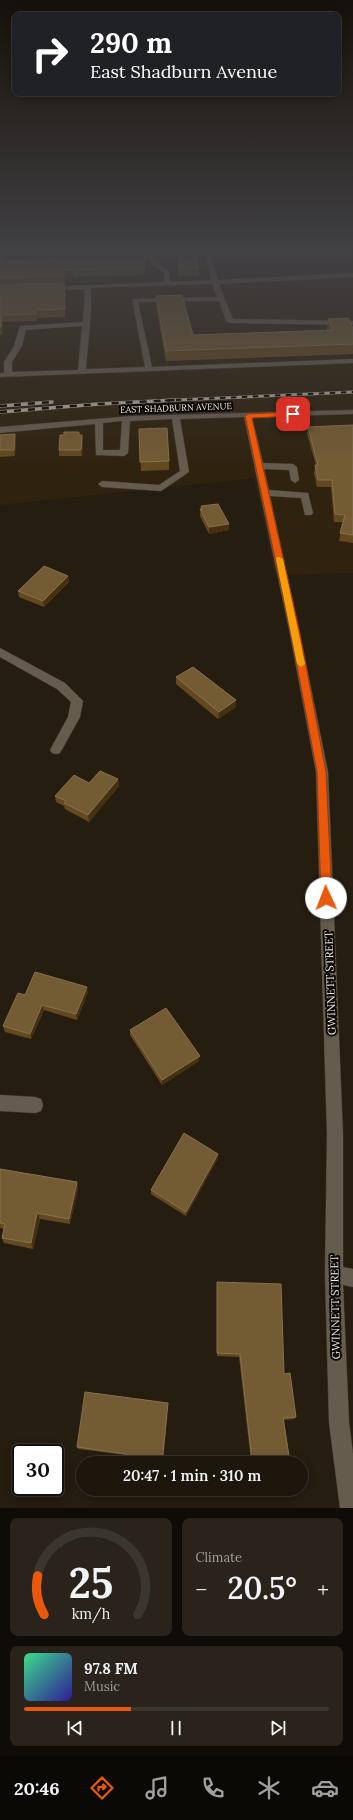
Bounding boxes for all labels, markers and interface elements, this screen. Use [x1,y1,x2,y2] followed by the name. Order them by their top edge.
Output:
[90,25,172,61] text: 290 m
[24,28,76,80] icon: right
[90,60,277,83] text: East Shadburn Avenue
[276,397,310,431] pin
[120,400,233,415] street label: EAST SHADBURN AVENUE
[282,403,304,425] icon: arrive
[305,877,347,919] position arrow
[321,931,339,1035] street label: GWINNETT STREET
[327,1255,343,1359] street label: GWINNETT STREET
[12,1444,64,1496] speed limit sign: 30
[123,1466,261,1485] text: 20:47 · 1 min · 310 m
[196,1549,242,1566] text: Climate
[68,1556,113,1609] text: 25
[227,1569,297,1607] text: 20.5°
[196,1575,207,1603] text: −
[317,1575,329,1603] text: +
[71,1605,110,1624] text: km/h
[84,1659,138,1678] text: 97.8 FM
[84,1678,120,1695] text: Music
[64,1717,86,1739] icon: previous
[165,1717,187,1739] icon: pause
[267,1717,289,1739] icon: next
[88,1774,116,1802] icon: directions
[143,1774,171,1802] icon: music
[199,1774,227,1802] icon: phone
[255,1774,283,1802] icon: climate
[311,1774,339,1802] icon: car
[14,1777,60,1800] text: 20:46

